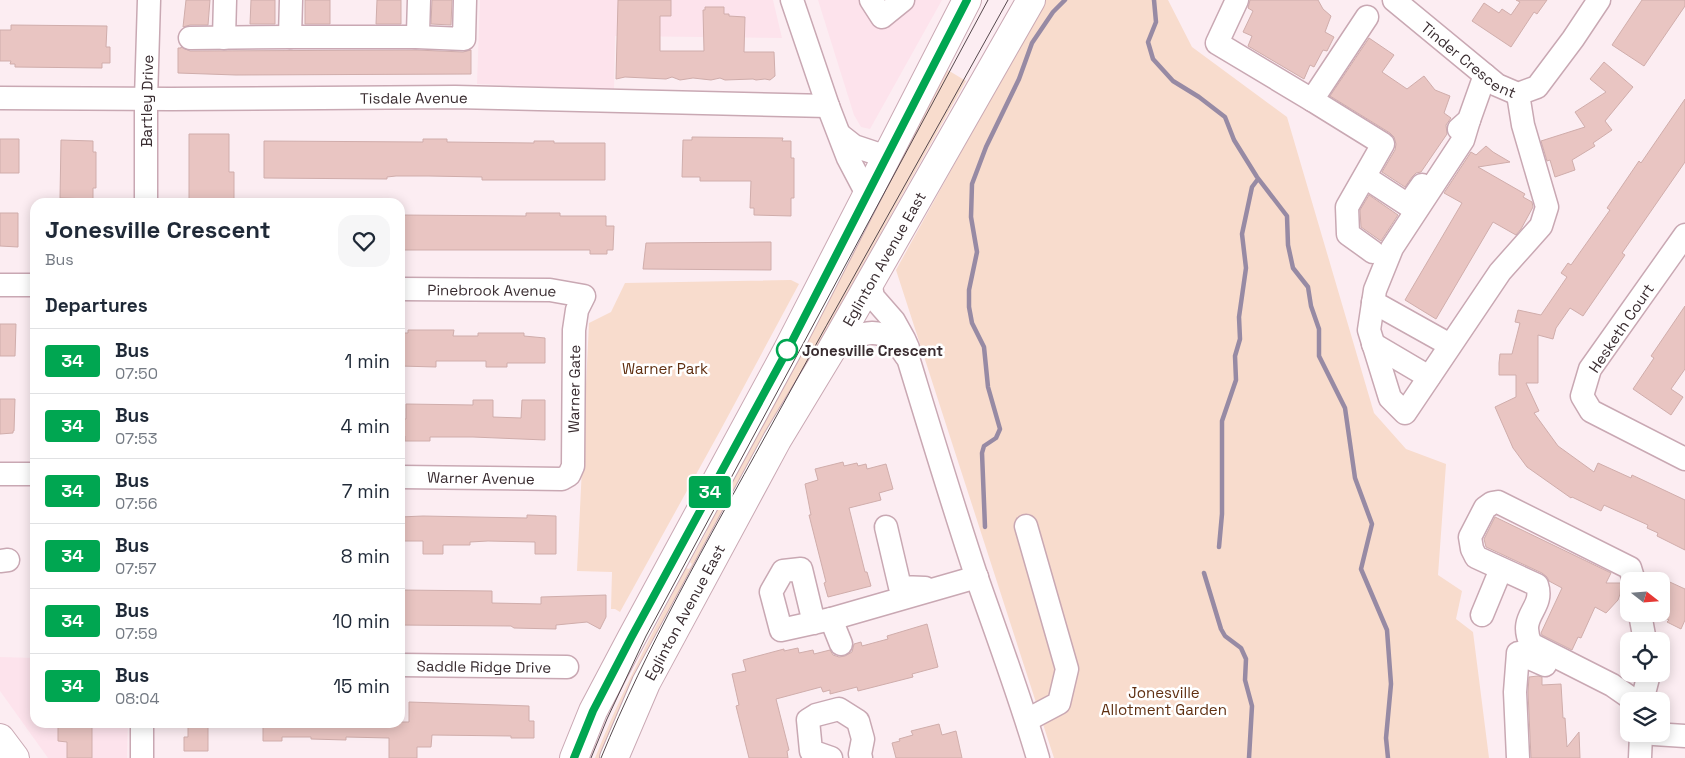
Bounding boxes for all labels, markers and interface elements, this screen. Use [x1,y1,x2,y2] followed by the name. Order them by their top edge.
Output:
[1418,17,1519,102] street label: Tinder Crescent
[137,54,157,147] street label: Bartley Drive
[360,87,468,107] street label: Tisdale Avenue
[838,188,929,329] street label: Eglinton Avenue East
[45,214,271,245] text: Jonesville Crescent
[338,215,390,267] button: heart
[45,249,74,270] text: Bus
[427,280,558,301] street label: Pinebrook Avenue
[1584,280,1658,376] street label: Hesketh Court
[45,293,148,318] text: Departures
[115,338,149,363] text: Bus
[776,339,798,361] marker: Jonesville Crescent
[802,341,943,360] place label: Jonesville Crescent
[564,345,584,433] street label: Warner Gate
[61,349,84,372] text: 34
[345,349,390,374] text: 1 min
[622,359,708,378] park label: Warner Park
[115,363,158,384] text: 07:50
[115,403,149,428] text: Bus
[61,414,84,437] text: 34
[341,414,390,439] text: 4 min
[115,428,157,449] text: 07:53
[115,468,149,493] text: Bus
[427,468,535,488] street label: Warner Avenue
[688,476,732,508] line badge: 34
[61,479,84,502] text: 34
[342,479,390,504] text: 7 min
[699,480,721,503] text: 34
[115,493,157,514] text: 07:56
[115,533,149,558] text: Bus
[640,541,729,683] street label: Eglinton Avenue East
[61,544,84,567] text: 34
[341,544,390,569] text: 8 min
[115,558,156,579] text: 07:57
[1620,572,1670,622] north arrow
[1620,572,1670,742] map controls
[115,598,149,623] text: Bus
[61,609,84,632] text: 34
[332,609,390,634] text: 10 min
[115,623,157,644] text: 07:59
[1620,632,1670,682] button: locate
[417,656,552,676] street label: Saddle Ridge Drive
[115,663,149,688] text: Bus
[61,674,84,697] text: 34
[333,674,390,699] text: 15 min
[1101,683,1227,719] park label: Jonesville Allotment Garden
[115,688,160,709] text: 08:04
[1620,692,1670,742] button: layers

